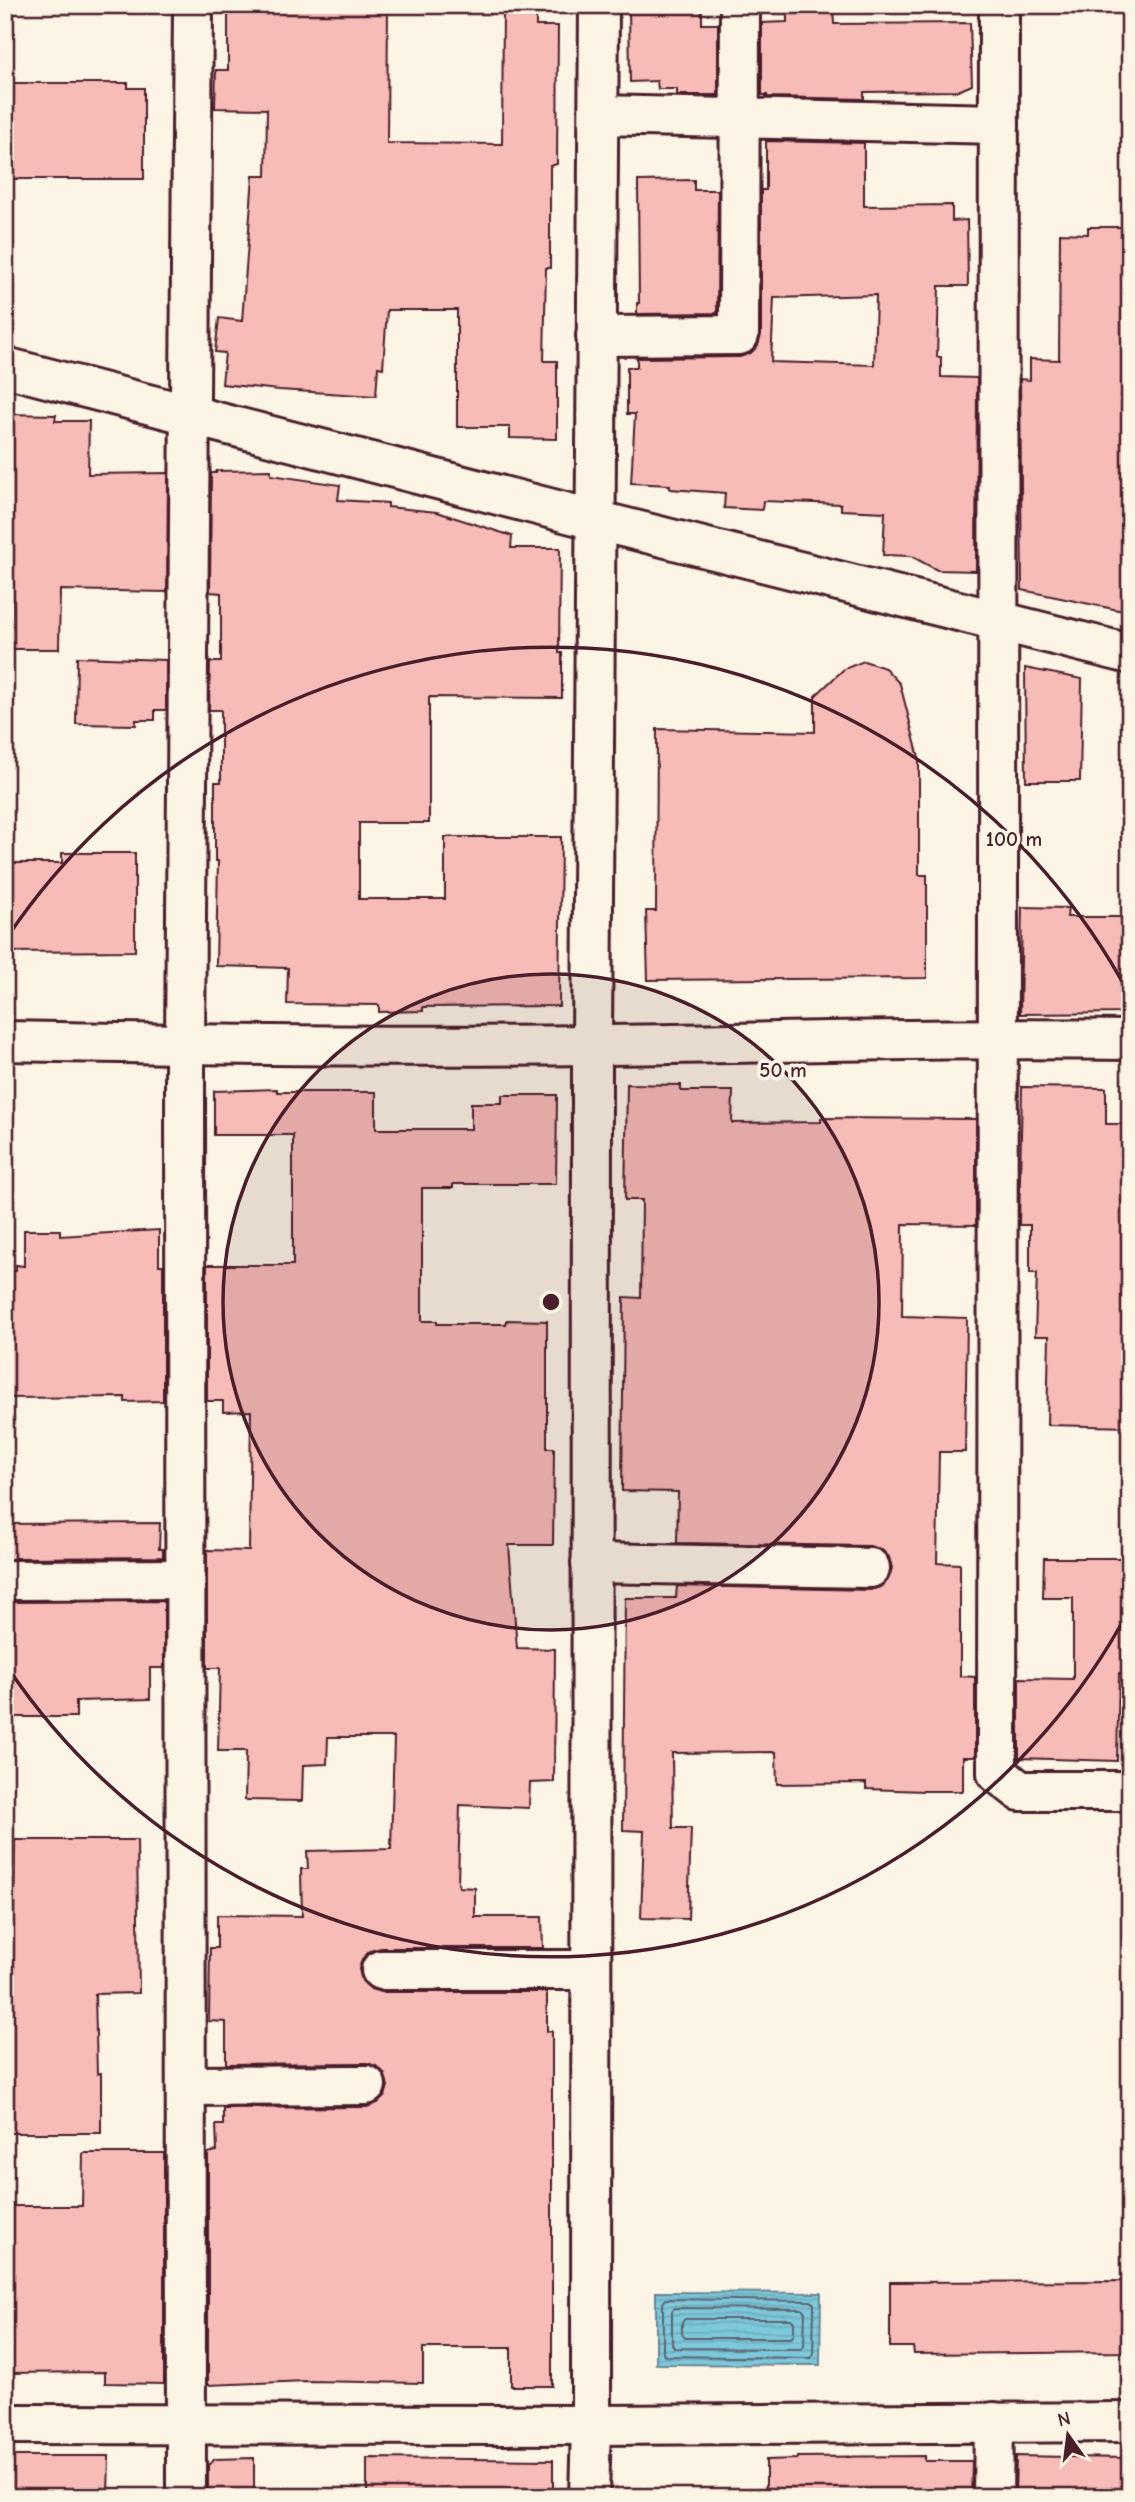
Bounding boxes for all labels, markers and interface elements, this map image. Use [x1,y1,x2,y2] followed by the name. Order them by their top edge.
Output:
[986,827,1042,851] text: 100 m
[759,1058,807,1082] text: 50 m
[539,1290,563,1314] centre of rings
[1034,2400,1104,2470] north arrow
[1055,2407,1073,2432] text: N

